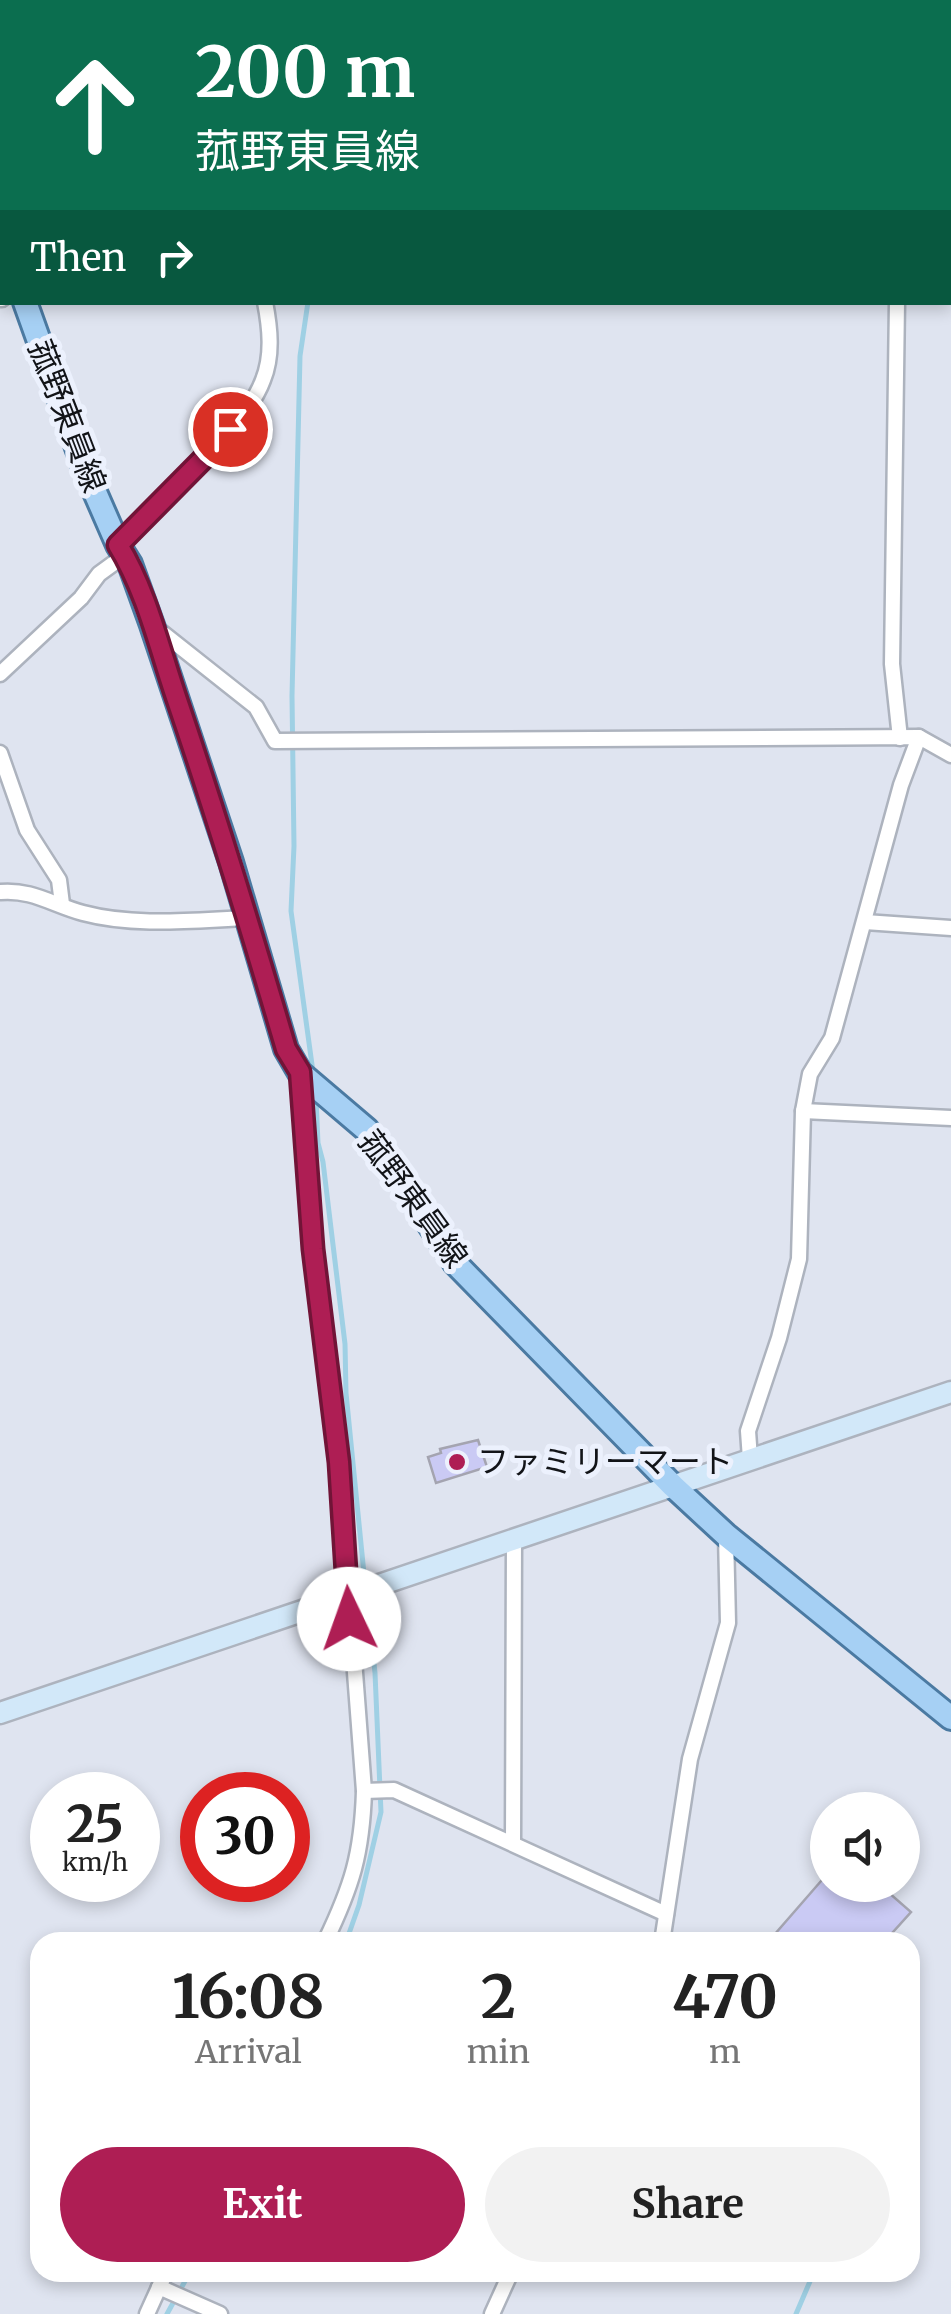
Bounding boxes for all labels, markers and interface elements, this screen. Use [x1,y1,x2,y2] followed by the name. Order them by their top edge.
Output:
[195,28,415,116] text: 200 m
[30,40,160,170] icon: ahead
[195,123,420,179] text: 菰野東員線
[147,230,202,285] icon: right
[30,234,127,281] text: Then
[20,334,114,498] street label: 菰野東員線
[188,387,273,472] pin
[203,402,258,457] icon: arrive
[350,1123,476,1275] street label: 菰野東員線
[477,1442,733,1482] place label: ファミリーマート
[446,1451,468,1473] marker: ファミリーマート
[297,1567,401,1671] position arrow
[180,1772,310,1902] speed limit sign: 30
[810,1792,920,1902] map controls
[810,1792,920,1902] button: sound
[66,1793,124,1856] text: 25
[62,1846,128,1878] text: km/h
[172,1959,325,2034] text: 16:08
[481,1959,516,2034] text: 2
[672,1959,778,2034] text: 470
[195,2032,302,2072] text: Arrival
[467,2032,530,2072] text: min
[709,2032,741,2072] text: m
[60,2147,465,2262] button: Exit
[485,2147,890,2262] button: Share

